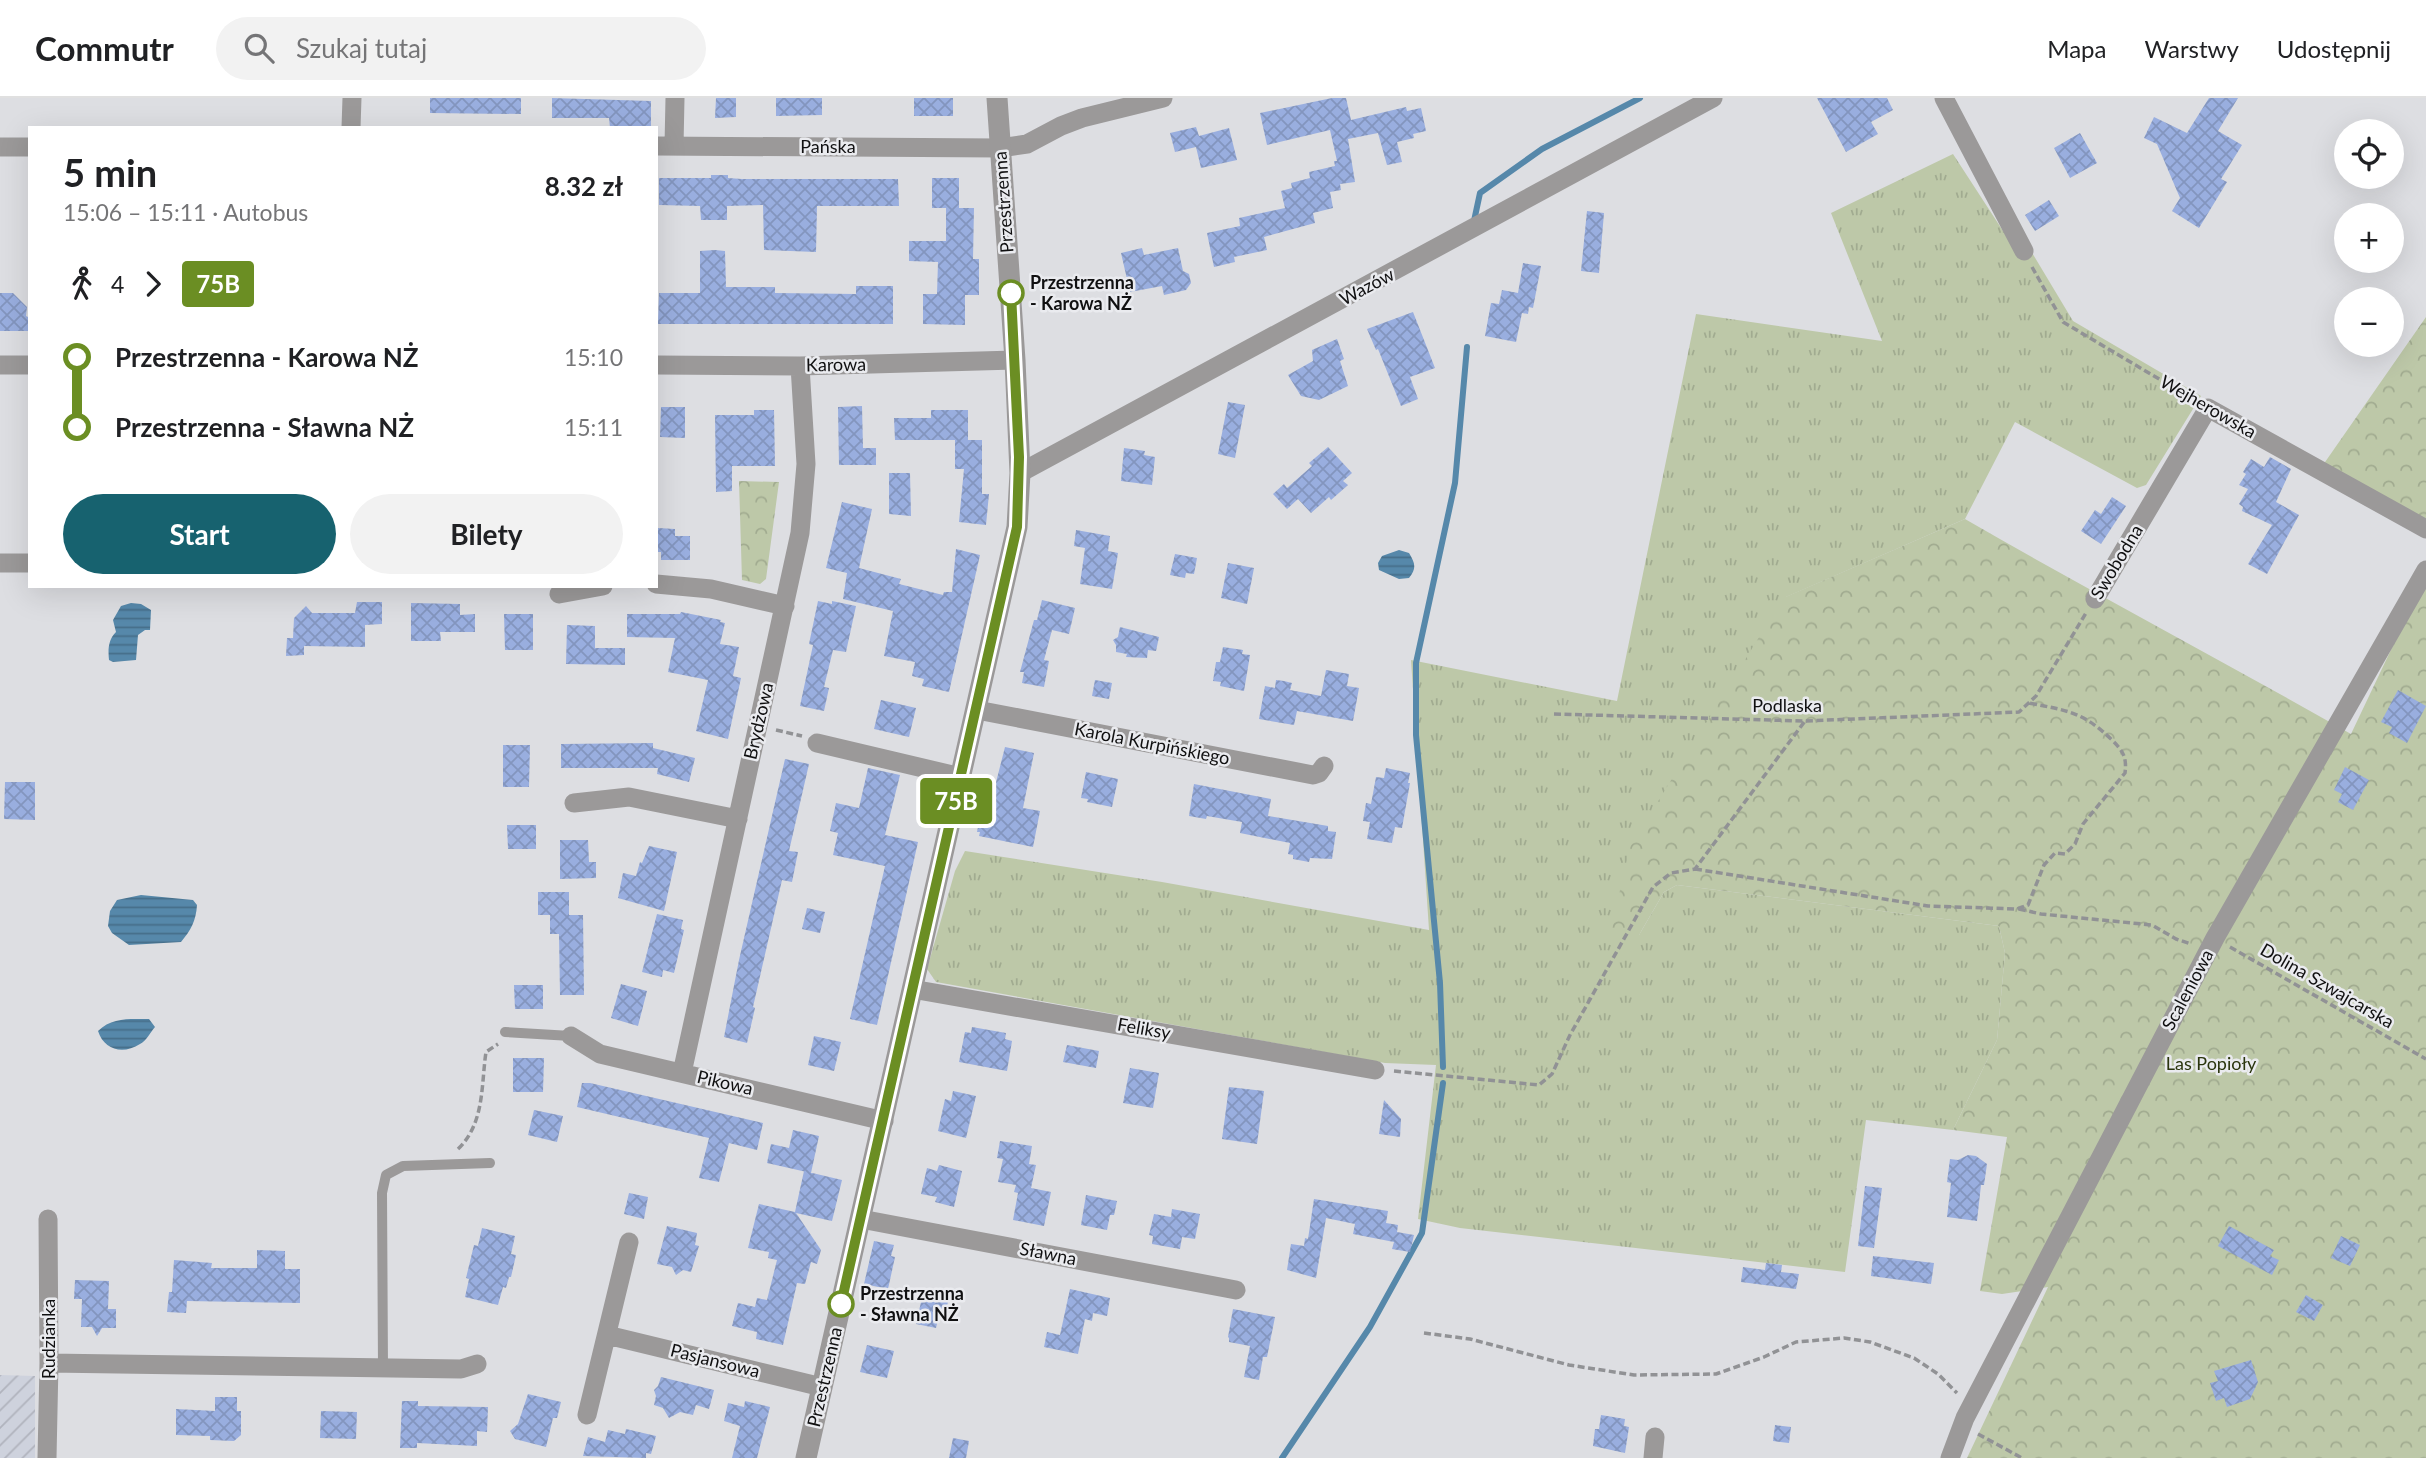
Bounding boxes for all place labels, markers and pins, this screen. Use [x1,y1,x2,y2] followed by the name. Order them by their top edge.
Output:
[1030,271,1134,314] place label: Przestrzenna - Karowa NŻ
[998,280,1024,306] marker: Przestrzenna - Karowa NŻ
[860,1282,964,1325] place label: Przestrzenna - Sławna NŻ
[828,1291,854,1317] marker: Przestrzenna - Sławna NŻ

